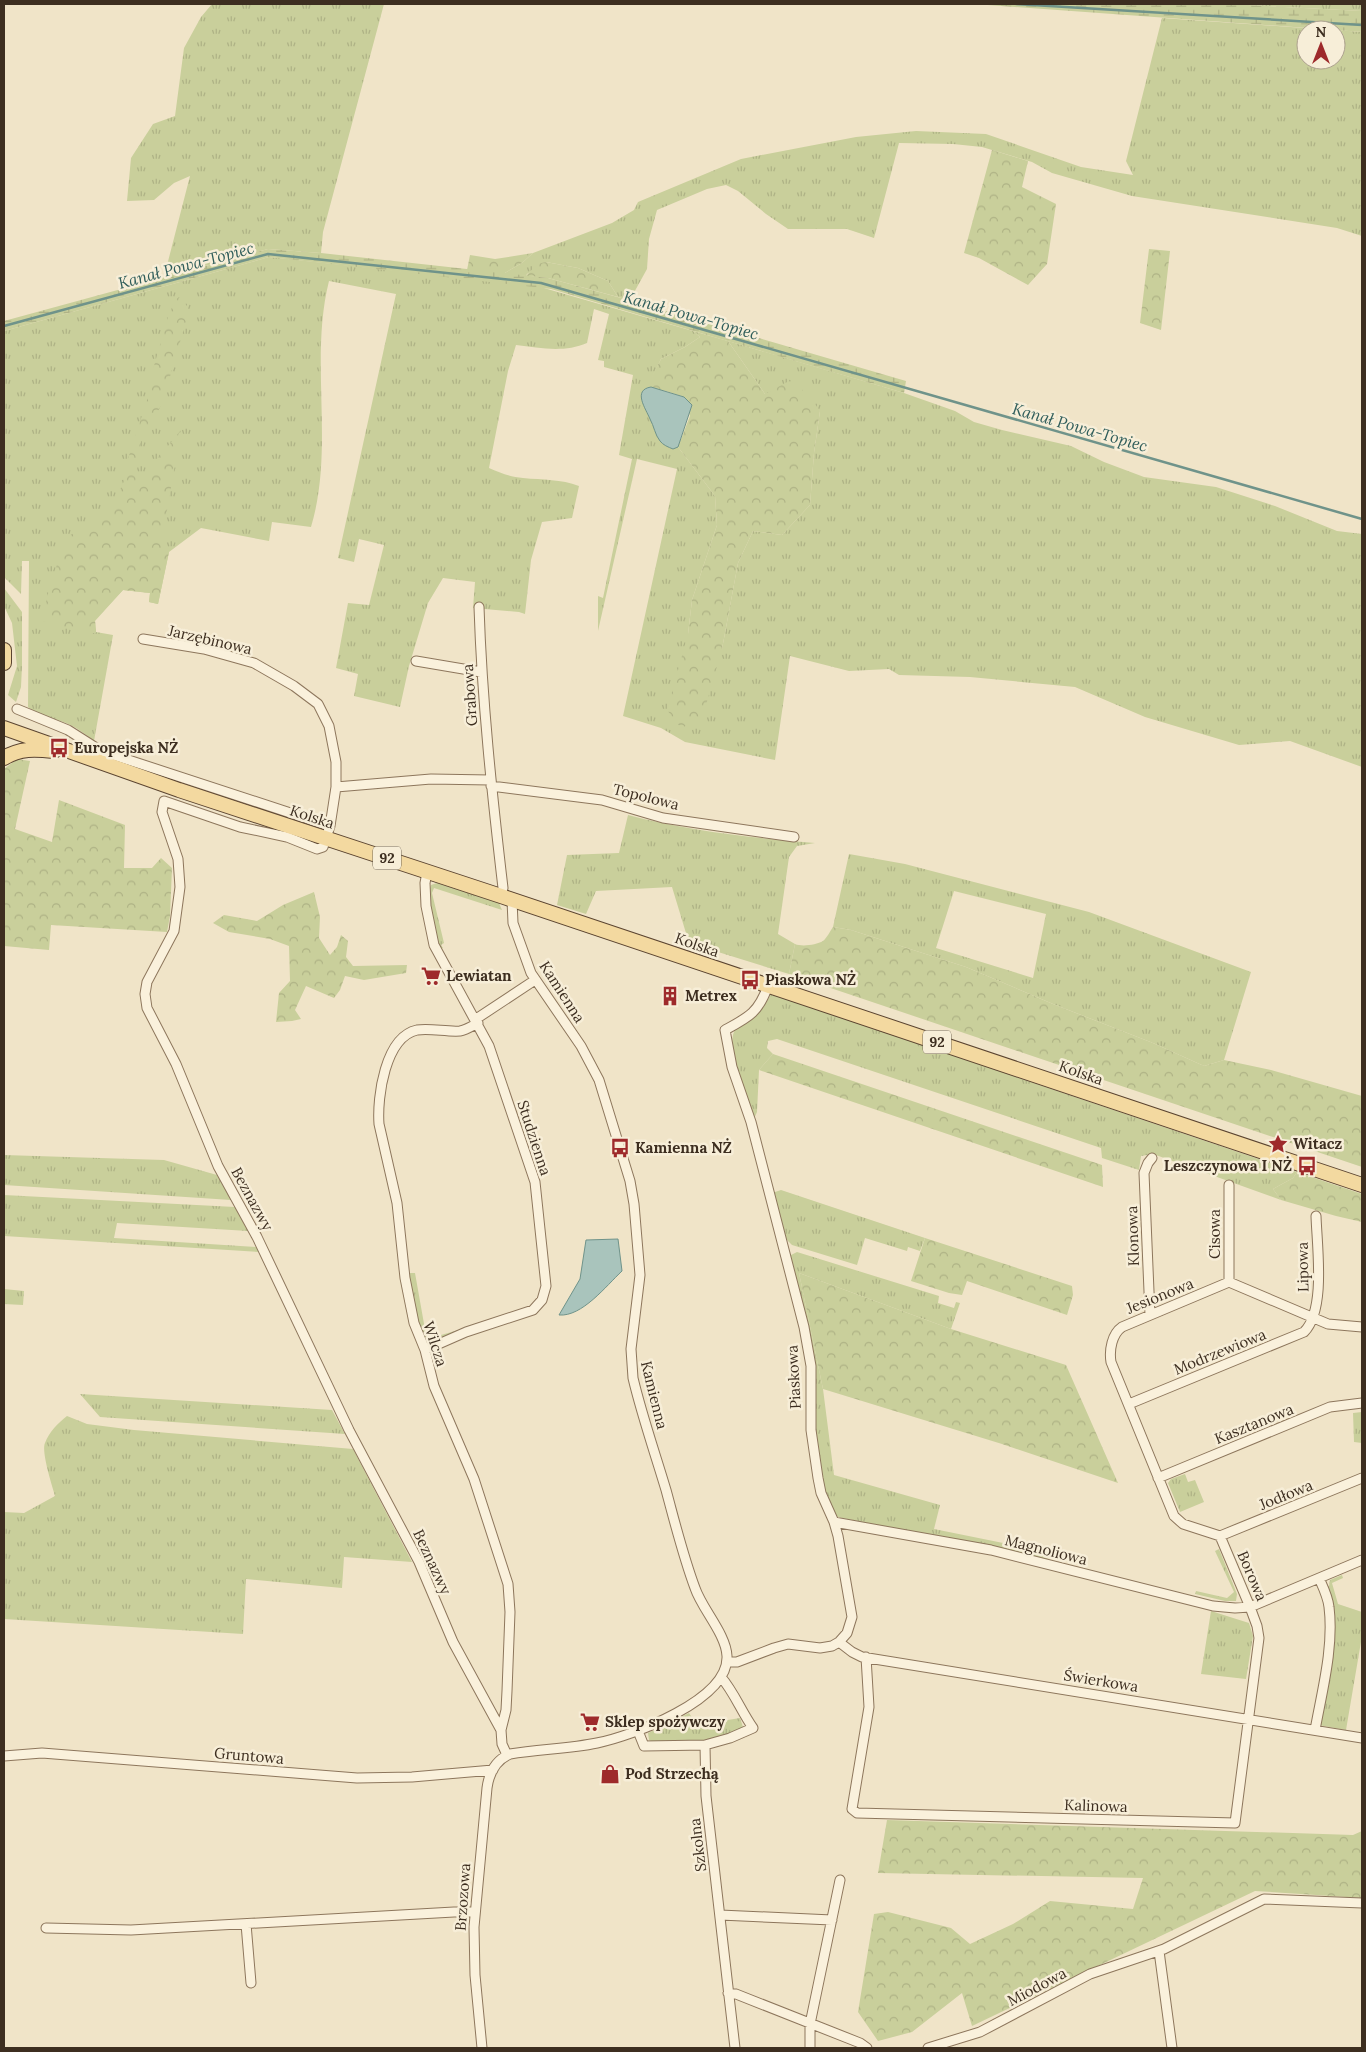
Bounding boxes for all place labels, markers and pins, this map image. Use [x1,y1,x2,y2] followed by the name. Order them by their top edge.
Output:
[48,737,70,759] bus stop icon: Europejska NŻ
[74,738,178,757] place label: Europejska NŻ
[420,965,442,987] supermarket icon: Lewiatan
[446,966,512,985] place label: Lewiatan
[739,969,761,991] bus stop icon: Piaskowa NŻ
[765,970,856,989] place label: Piaskowa NŻ
[659,985,681,1007] building icon: Metrex
[685,986,737,1005] place label: Metrex
[1267,1133,1289,1155] place icon: Witacz
[1293,1134,1343,1153] place label: Witacz
[609,1137,631,1159] bus stop icon: Kamienna NŻ
[635,1138,732,1157] place label: Kamienna NŻ
[1296,1155,1318,1177] bus stop icon: Leszczynowa I NŻ
[1164,1156,1292,1175] place label: Leszczynowa I NŻ
[579,1711,601,1733] supermarket icon: Sklep spożywczy
[605,1712,726,1731] place label: Sklep spożywczy
[599,1763,621,1785] shop icon: Pod Strzechą
[625,1764,719,1783] place label: Pod Strzechą

